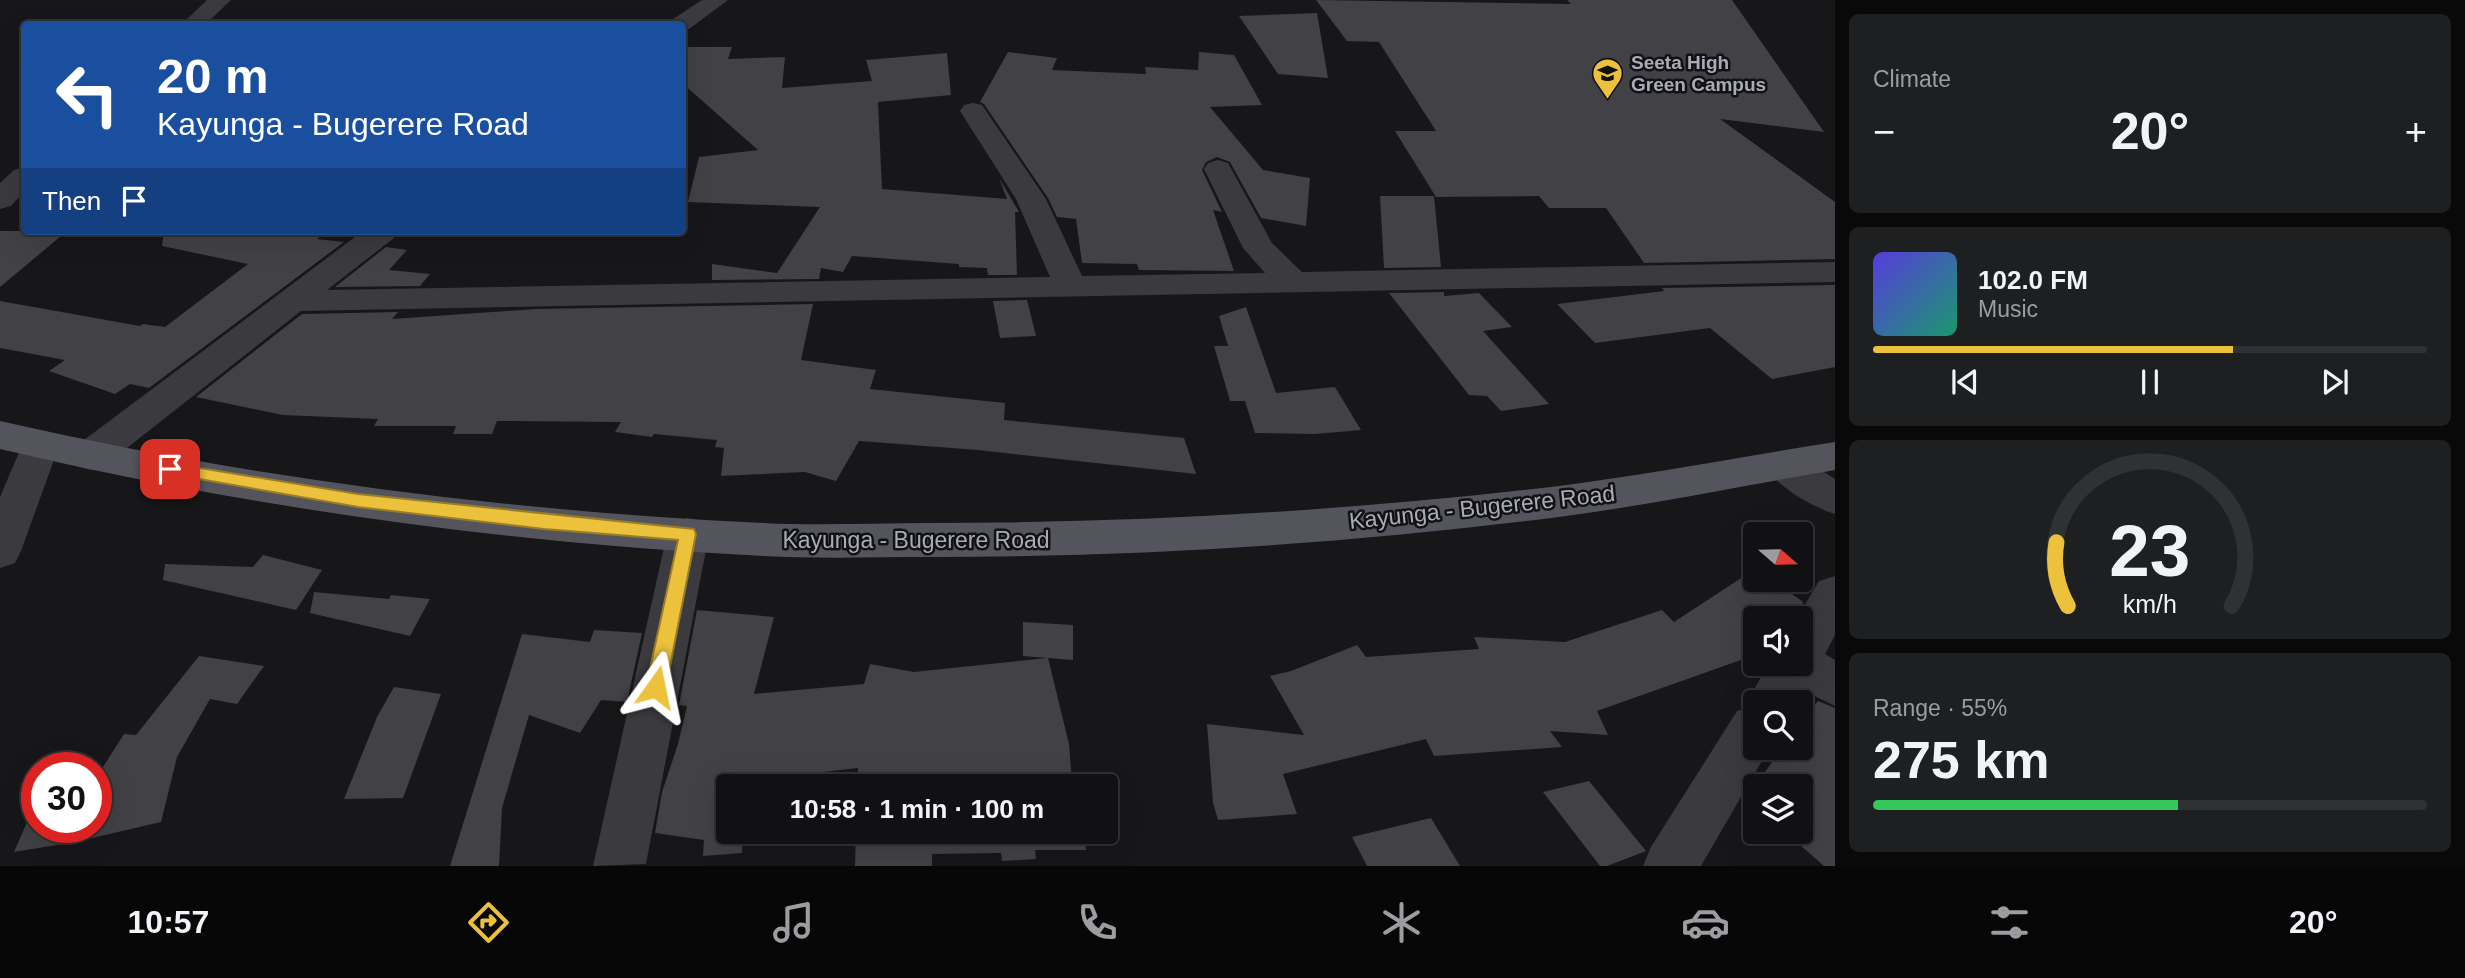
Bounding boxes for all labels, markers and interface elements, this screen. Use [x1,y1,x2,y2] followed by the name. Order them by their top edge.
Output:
[42,49,133,140] icon: left
[157,49,269,103] text: 20 m
[1631,52,1766,95] place label: Seeta High Green Campus
[1591,56,1625,100] school or university icon: Seeta High Green Campus
[1873,66,1951,92] text: Climate
[2111,102,2189,160] text: 20°
[157,106,529,142] text: Kayunga - Bugerere Road
[1873,111,1895,153] text: −
[2405,111,2427,153] text: +
[115,182,153,220] icon: arrive
[42,186,101,216] text: Then
[1978,265,2088,295] text: 102.0 FM
[1978,296,2038,322] text: Music
[1946,363,1984,401] icon: previous
[2131,363,2169,401] icon: pause
[2316,363,2354,401] icon: next
[140,439,200,499] pin
[151,450,189,488] icon: arrive
[1348,480,1616,534] street label: Kayunga - Bugerere Road
[2110,510,2190,591] text: 23
[1743,522,1813,592] north arrow
[1743,522,1813,844] map controls
[782,527,1050,553] street label: Kayunga - Bugerere Road
[2123,589,2177,617] text: km/h
[1743,606,1813,676] button: sound
[619,650,693,724] position arrow
[1743,690,1813,760] button: search
[1873,695,2007,721] text: Range · 55%
[1873,731,2049,789] text: 275 km
[21,752,112,843] speed limit sign: 30
[1743,774,1813,844] button: layers
[790,794,1044,824] text: 10:58 · 1 min · 100 m
[464,898,513,947] icon: directions
[769,898,818,947] icon: music
[1073,898,1122,947] icon: phone
[1377,898,1426,947] icon: climate
[1681,898,1730,947] icon: car
[1985,898,2034,947] icon: filters
[128,904,209,940] text: 10:57
[2289,904,2337,940] text: 20°

